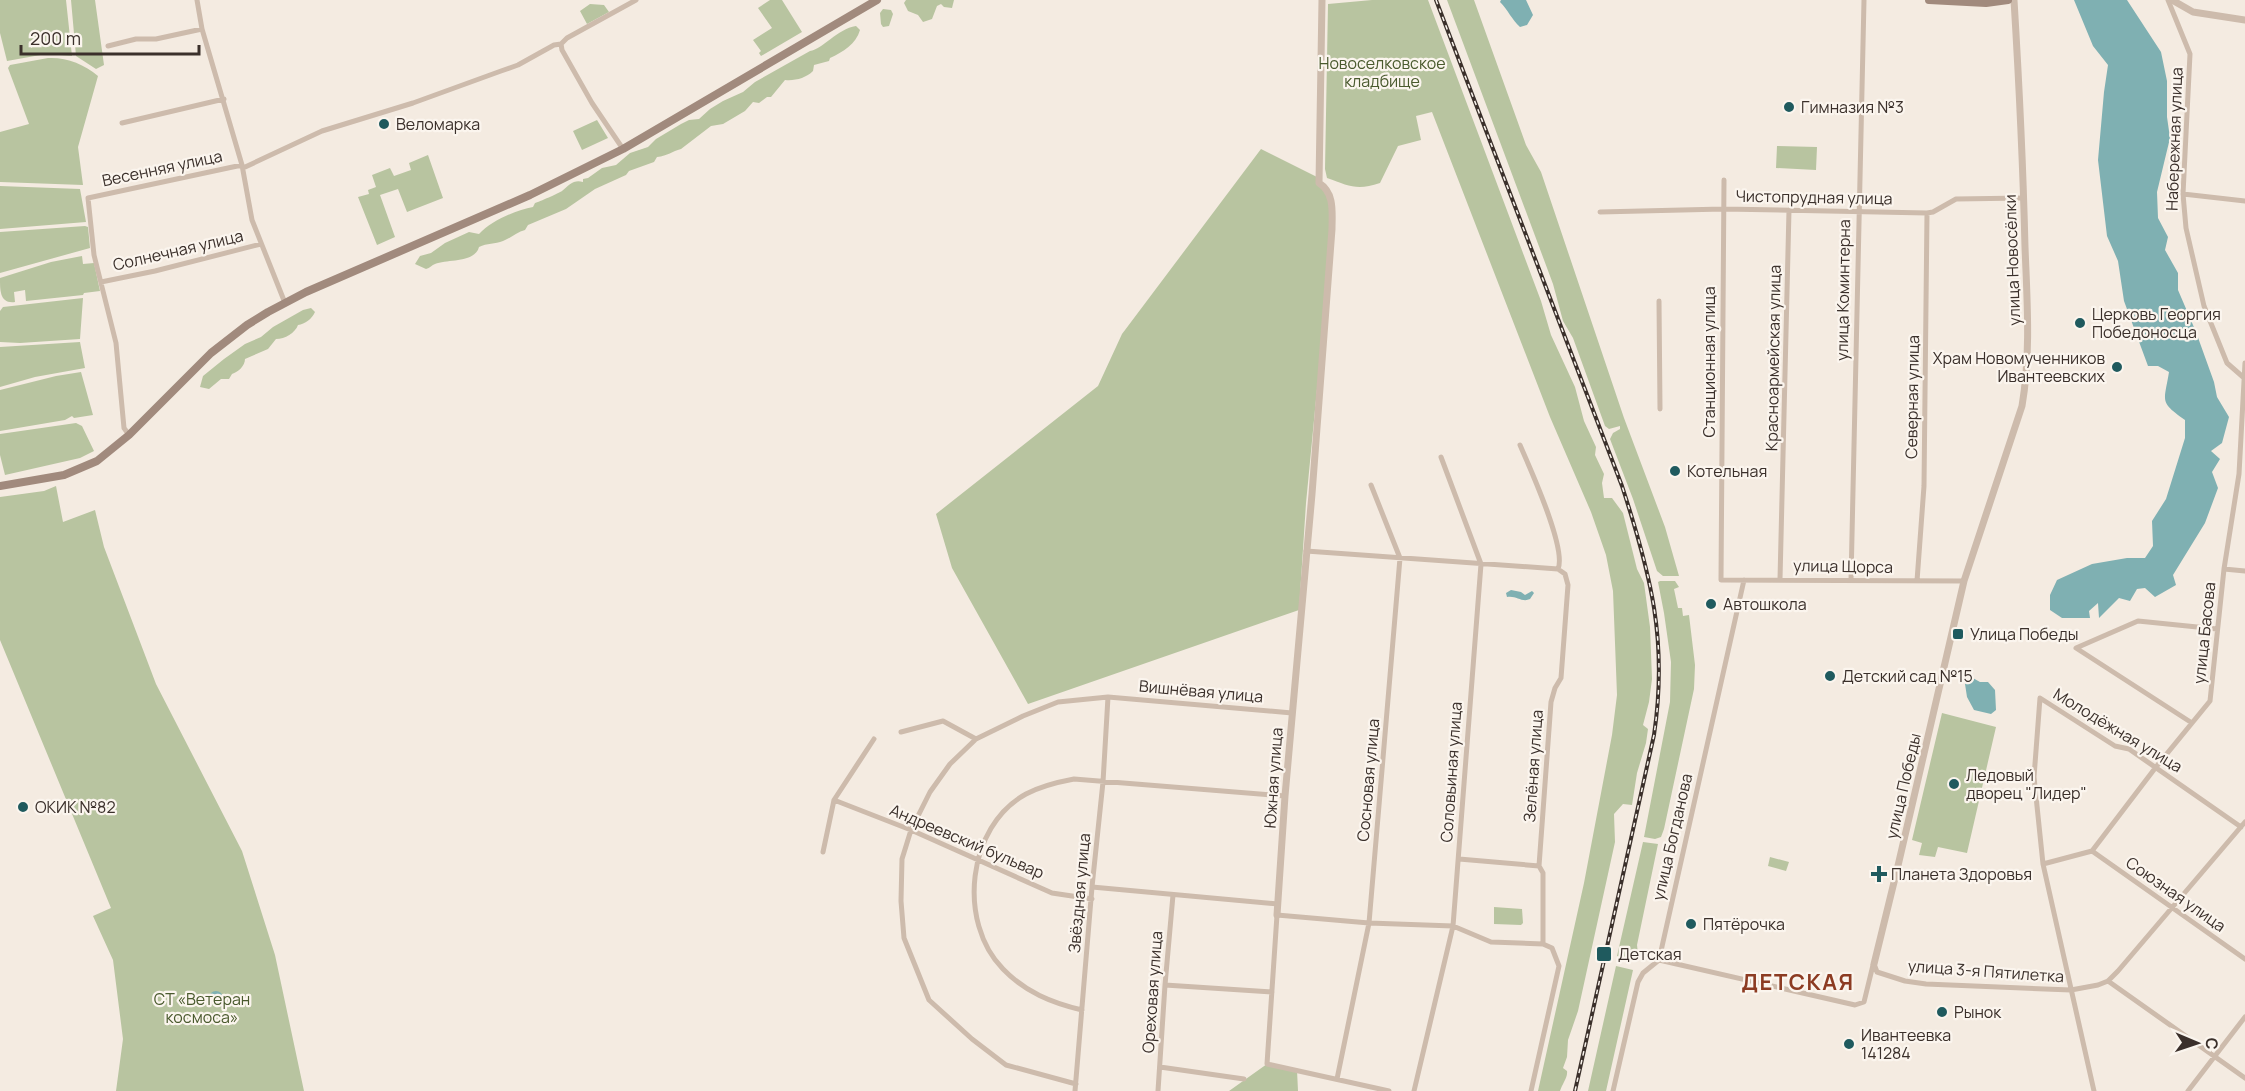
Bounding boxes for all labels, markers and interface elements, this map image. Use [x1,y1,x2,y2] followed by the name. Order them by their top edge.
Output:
[21,18,200,56] scale bar
[30,26,81,50] text: 200 m
[1318,52,1446,92] park label: Новоселковское кладбище
[2160,67,2188,211] street label: Набережная улица
[1801,96,1904,118] place label: Гимназия №3
[1782,100,1796,114] marker: Гимназия №3
[396,113,480,135] place label: Веломарка
[377,117,391,131] marker: Веломарка
[100,145,224,191] street label: Весенняя улица
[1735,185,1893,209] street label: Чистопрудная улица
[1999,194,2025,326] street label: улица Новосёлки
[1831,219,1855,361] street label: улица Коминтерна
[111,224,245,276] street label: Солнечная улица
[1760,265,1786,451] street label: Красноармейская улица
[1698,286,1720,438] street label: Станционная улица
[2092,303,2221,343] place label: Церковь Георгия Победоносца
[2073,316,2087,330] marker: Церковь Георгия Победоносца
[1900,335,1924,459] street label: Северная улица
[1933,347,2106,387] place label: Храм Новомученников Ивантеевских
[2110,360,2124,374] marker: Храм Новомученников Ивантеевских
[1687,460,1767,482] place label: Котельная
[1668,464,1682,478] marker: Котельная
[1793,554,1893,578] street label: улица Щорса
[2188,581,2220,685] street label: улица Басова
[1723,593,1807,615] place label: Автошкола
[1704,597,1718,611] marker: Автошкола
[1970,623,2078,645] place label: Улица Победы
[1951,627,1965,641] marker: Улица Победы
[1842,665,1973,687] place label: Детский сад №15
[1823,669,1837,683] marker: Детский сад №15
[1138,675,1264,707] street label: Вишнёвая улица
[2049,683,2187,777] street label: Молодёжная улица
[1435,701,1467,843] street label: Соловьиная улица
[1518,709,1548,823] street label: Зелёная улица
[1352,718,1384,842] street label: Сосновая улица
[1258,727,1288,829] street label: Южная улица
[1880,731,1926,841] street label: улица Победы
[1966,764,2087,804] place label: Ледовый дворец "Лидер"
[1647,771,1697,903] street label: улица Богданова
[1947,777,1961,791] marker: Ледовый дворец "Лидер"
[35,796,116,818] place label: ОКИК №82
[886,799,1048,883] street label: Андреевский бульвар
[16,800,30,814] marker: ОКИК №82
[1063,832,1095,954] street label: Звёздная улица
[2122,851,2230,937] street label: Союзная улица
[1891,863,2032,885] place label: Планета Здоровья
[1872,867,1886,881] marker: Планета Здоровья
[1703,913,1785,935] place label: Пятёрочка
[1684,917,1698,931] marker: Пятёрочка
[1137,930,1167,1054] street label: Ореховая улица
[1618,943,1682,965] place label: Детская
[1595,945,1613,963] marker: Детская
[1907,955,2065,987] street label: улица 3-я Пятилетка
[1741,967,1855,997] district label: ДЕТСКАЯ
[154,988,250,1028] park label: СТ «Ветеран космоса»
[1954,1001,2002,1023] place label: Рынок
[1935,1005,1949,1019] marker: Рынок
[2167,1013,2227,1073] north arrow
[1861,1024,1951,1064] place label: Ивантеевка 141284
[1842,1037,1856,1051] marker: Ивантеевка 141284
[2201,1037,2223,1050] text: С

